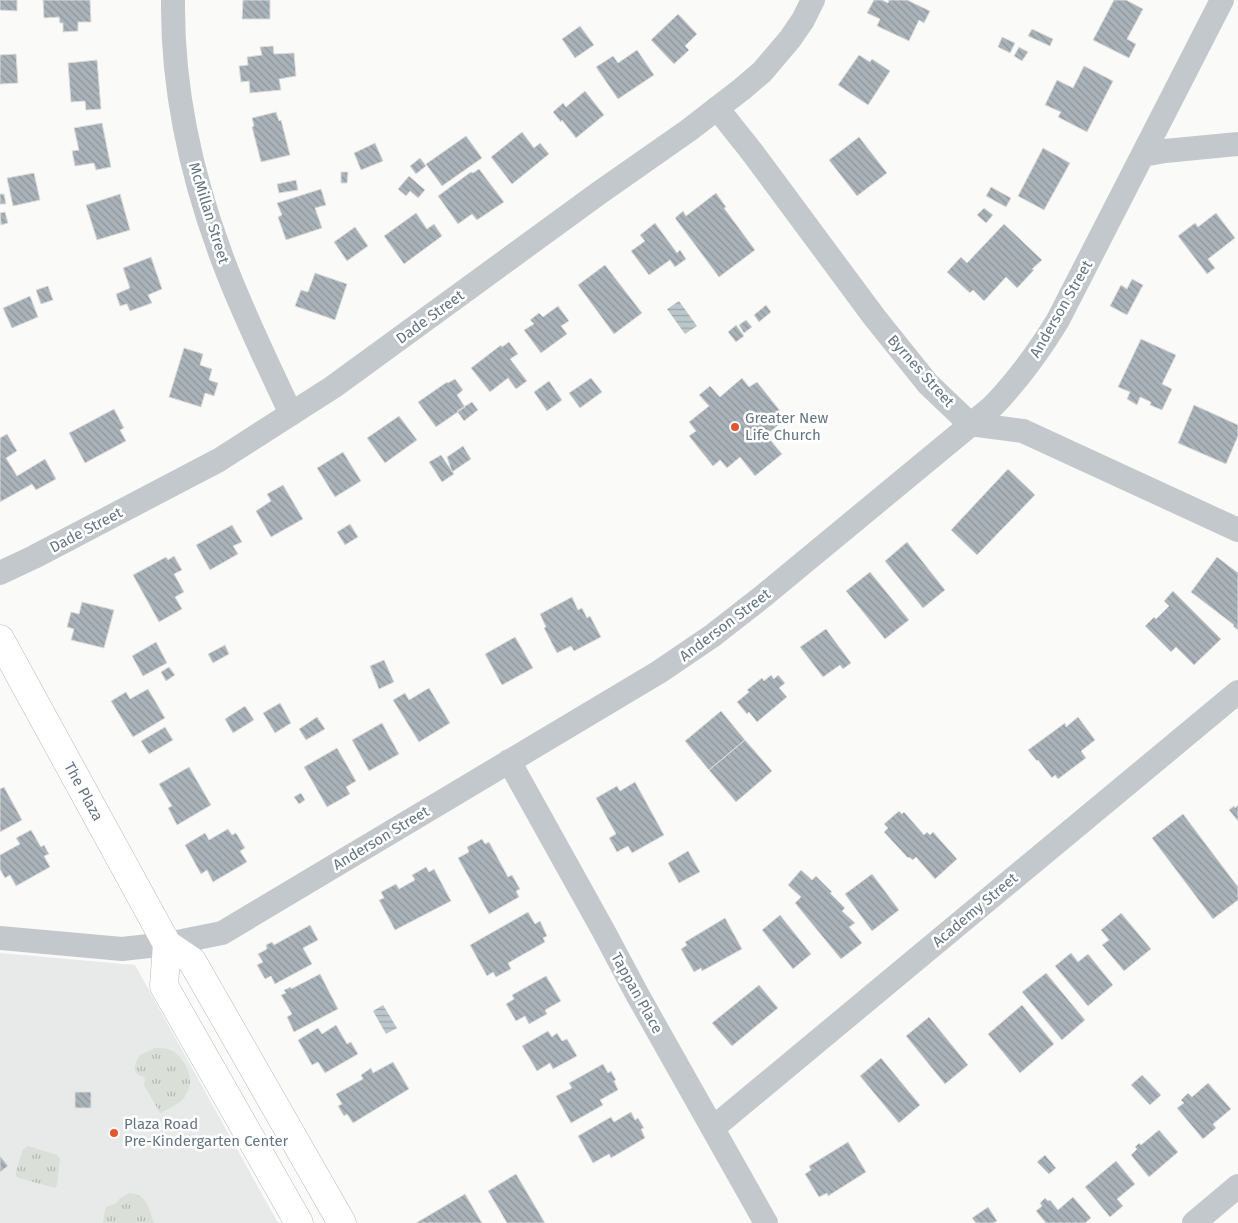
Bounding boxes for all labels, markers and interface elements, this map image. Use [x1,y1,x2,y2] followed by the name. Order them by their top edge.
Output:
[185,160,233,266] street label: McMillan Street
[1026,257,1096,361] street label: Anderson Street
[393,286,468,348] street label: Dade Street
[884,331,958,411] street label: Byrnes Street
[745,409,829,444] place label: Greater New Life Church
[729,421,741,433] marker: Greater New Life Church
[47,503,126,557] street label: Dade Street
[676,585,775,665] street label: Anderson Street
[60,759,107,824] street label: The Plaza
[330,802,433,874] street label: Anderson Street
[929,869,1022,951] street label: Academy Street
[607,949,667,1037] street label: Tappan Place
[124,1115,289,1150] place label: Plaza Road Pre-Kindergarten Center
[108,1127,120,1139] marker: Plaza Road Pre-Kindergarten Center

